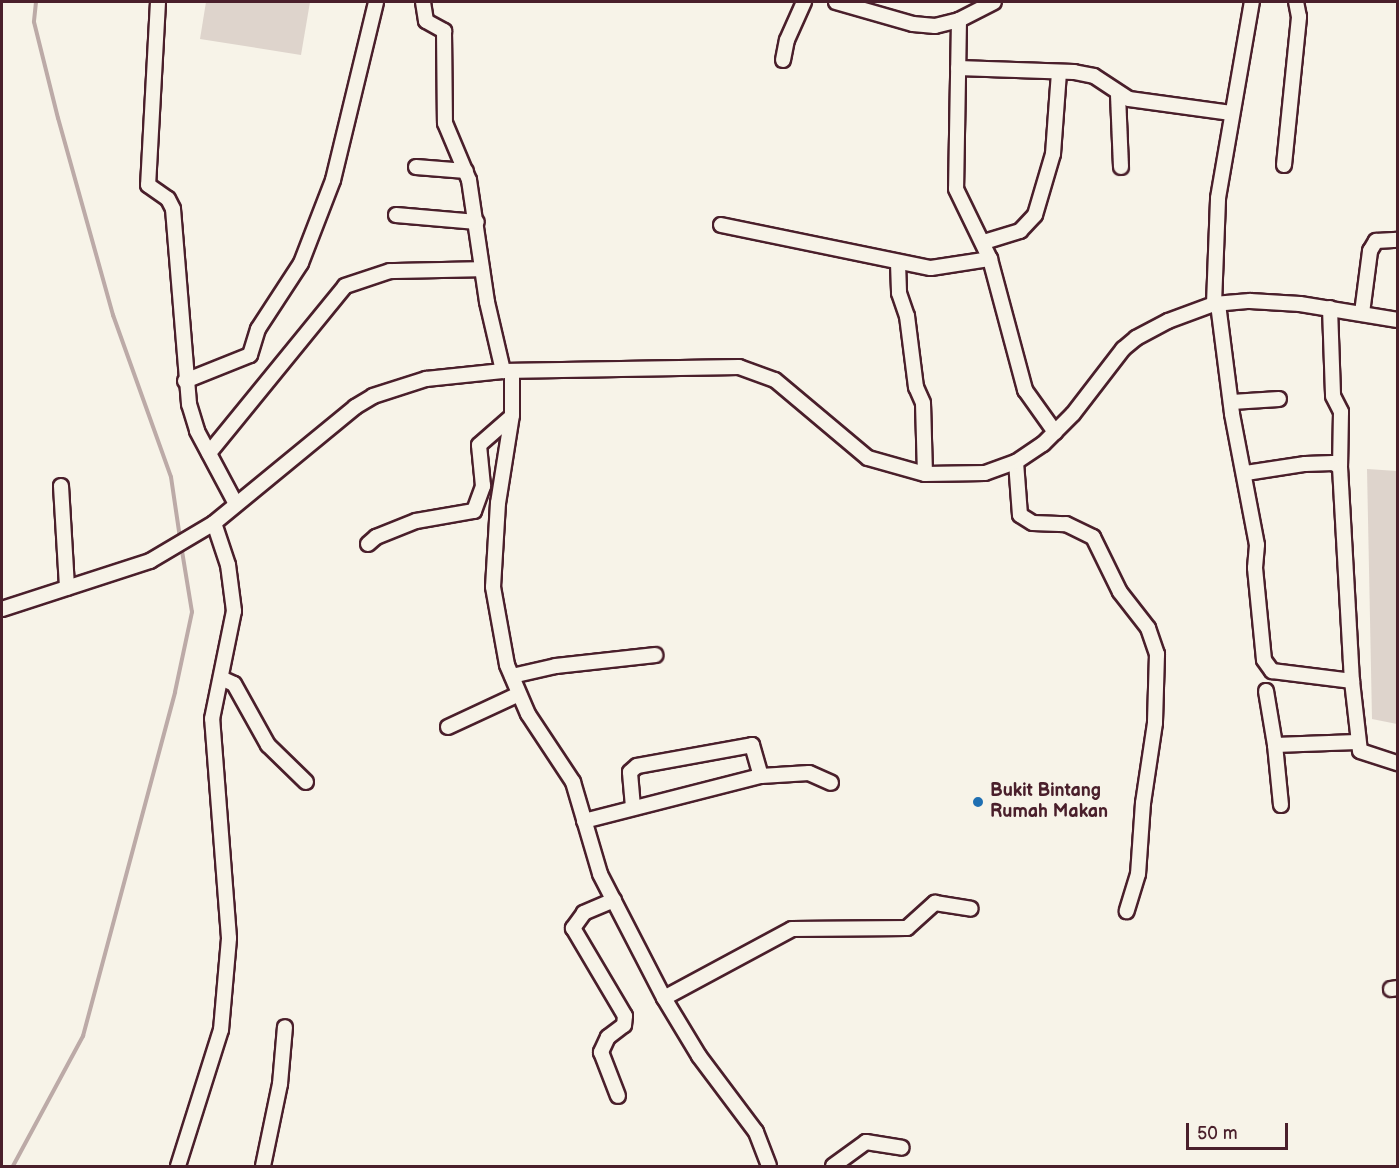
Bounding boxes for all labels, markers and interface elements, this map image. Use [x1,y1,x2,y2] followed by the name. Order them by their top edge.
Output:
[990,781,1108,824] place label: Bukit Bintang Rumah Makan
[971,795,985,809] marker: Bukit Bintang Rumah Makan
[1189,1111,1291,1149] scale bar
[1197,1123,1238,1144] text: 50 m

